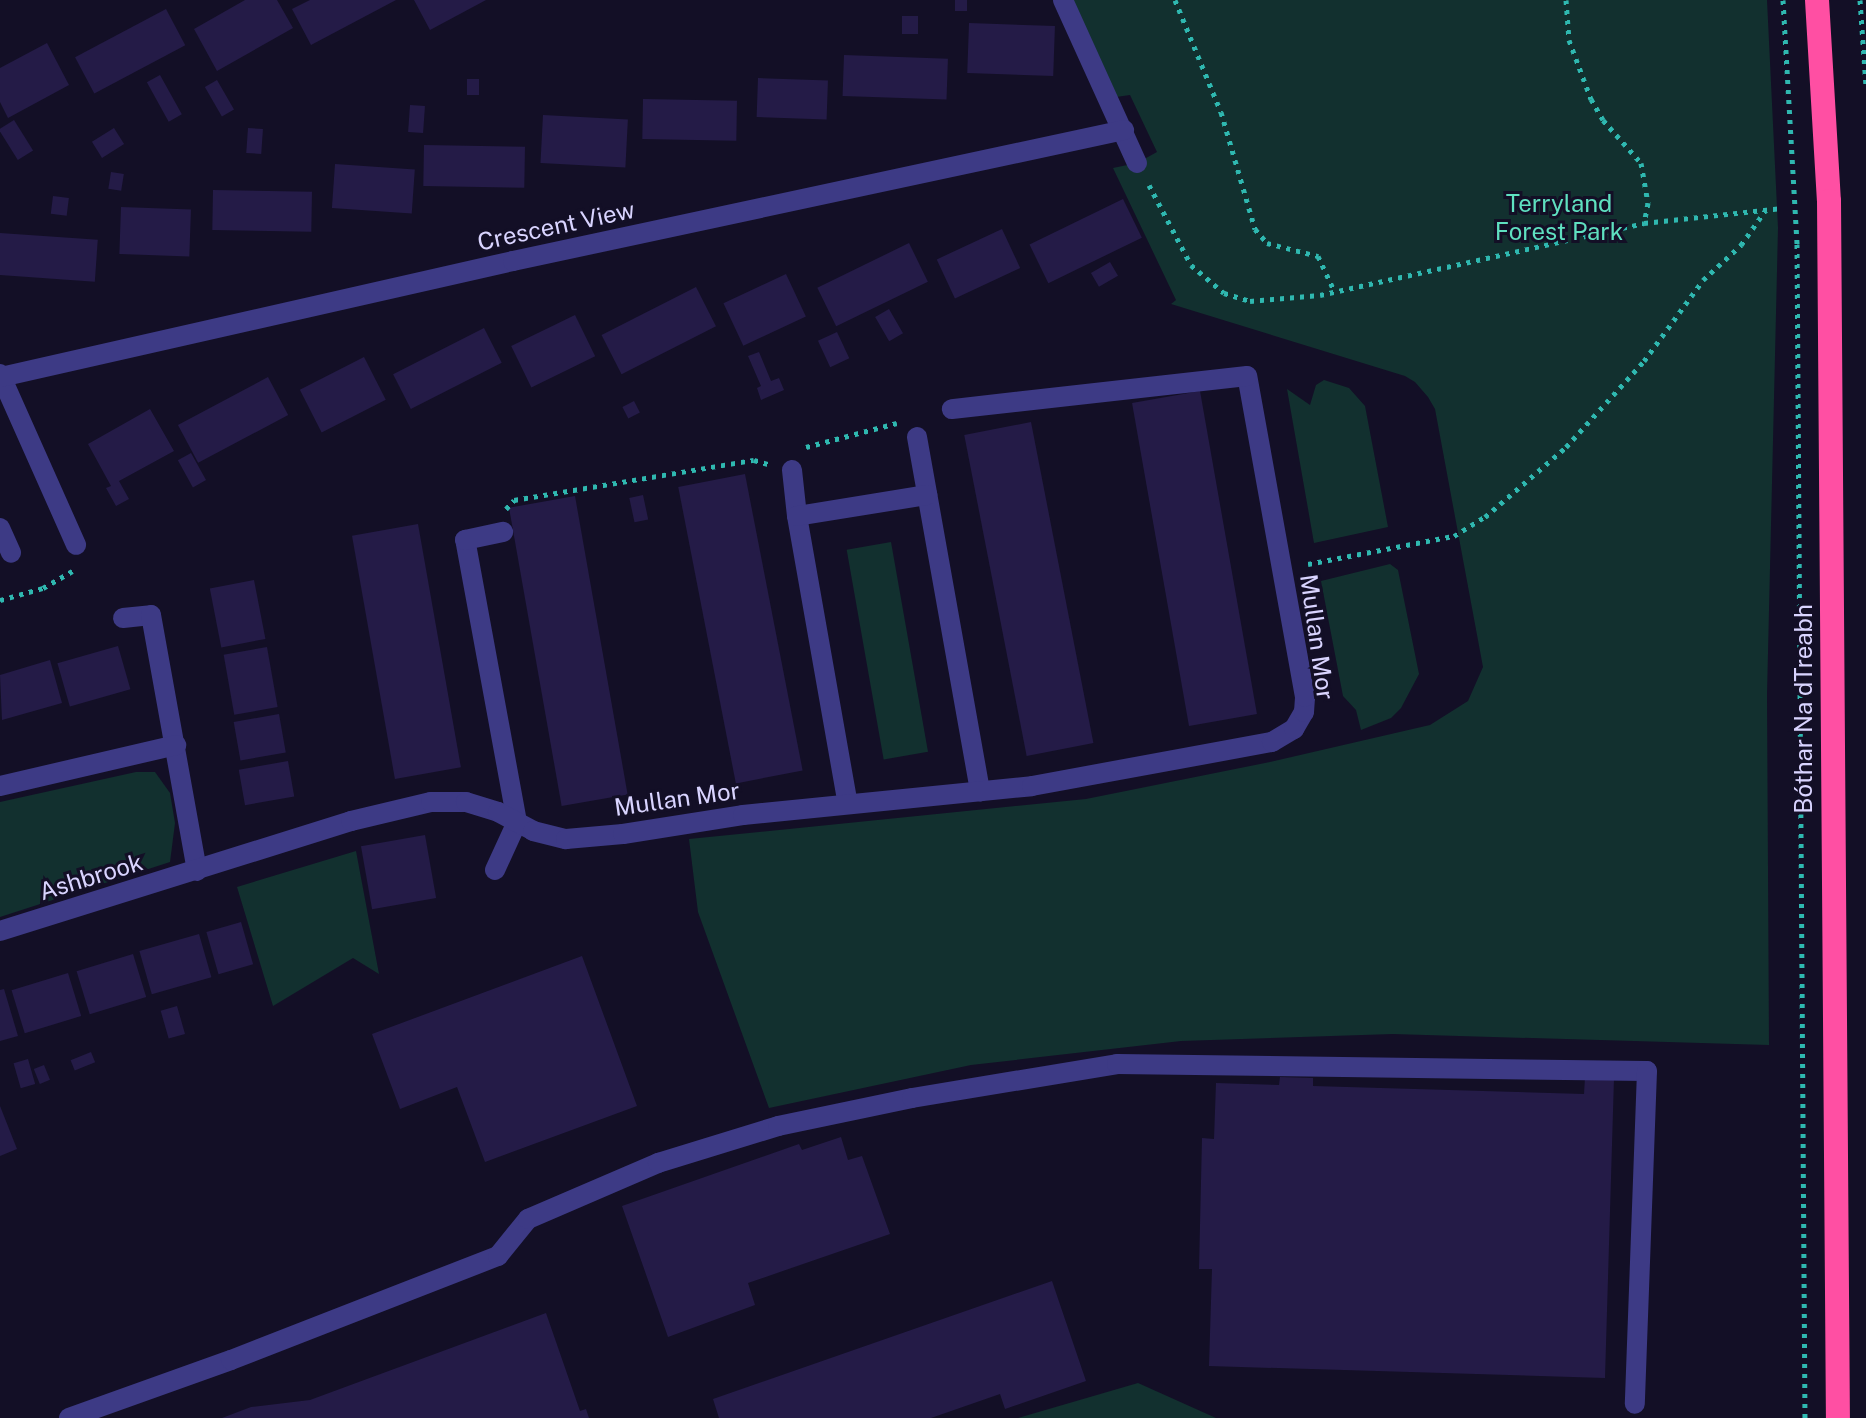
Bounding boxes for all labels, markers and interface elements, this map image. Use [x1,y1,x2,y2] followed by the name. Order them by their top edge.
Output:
[1495,190,1623,246] park label: Terryland Forest Park
[474,195,638,257] street label: Crescent View
[1294,572,1340,702] street label: Mullan Mor
[1790,604,1818,814] street label: Bóthar Na dTreabh
[612,776,742,822] street label: Mullan Mor
[36,848,146,906] street label: Ashbrook

